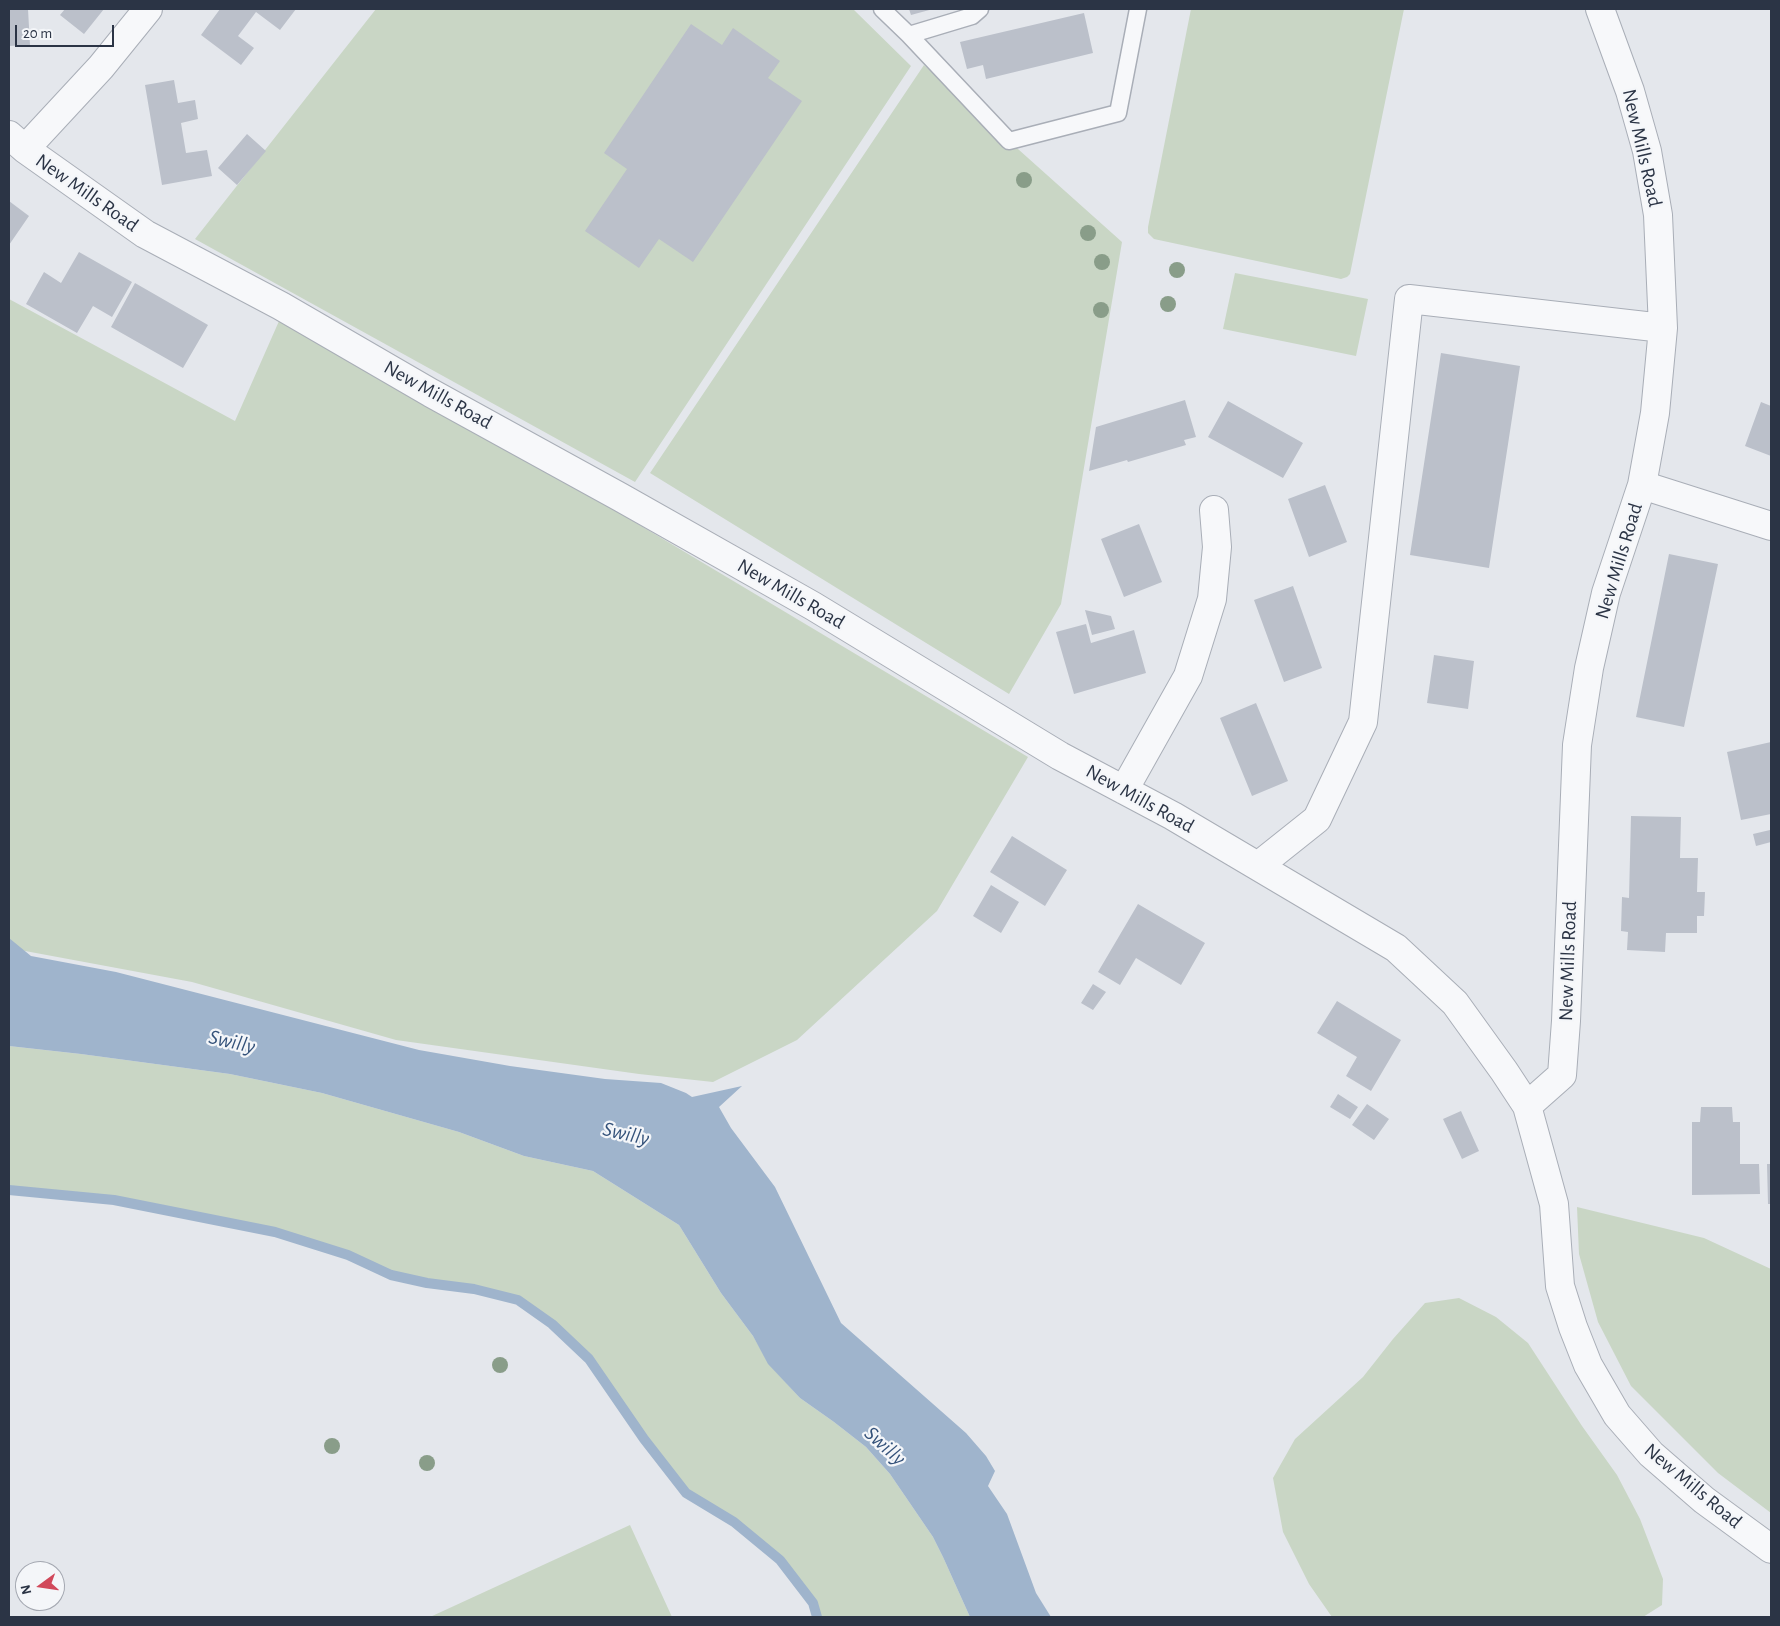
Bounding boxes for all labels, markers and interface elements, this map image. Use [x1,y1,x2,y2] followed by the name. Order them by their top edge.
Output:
[18,15,116,47] scale bar
[23,26,52,41] text: 20 m
[1617,87,1667,209] street label: New Mills Road
[31,149,143,237] street label: New Mills Road
[380,355,496,435] street label: New Mills Road
[1590,500,1648,622] street label: New Mills Road
[733,554,849,634] street label: New Mills Road
[1082,759,1198,839] street label: New Mills Road
[1554,900,1582,1022] street label: New Mills Road
[206,1024,258,1060] water label: Swilly
[600,1116,652,1152] water label: Swilly
[859,1421,911,1471] water label: Swilly
[1639,1438,1747,1534] street label: New Mills Road
[15,1561,65,1611] north arrow
[18,1583,34,1596] text: N

